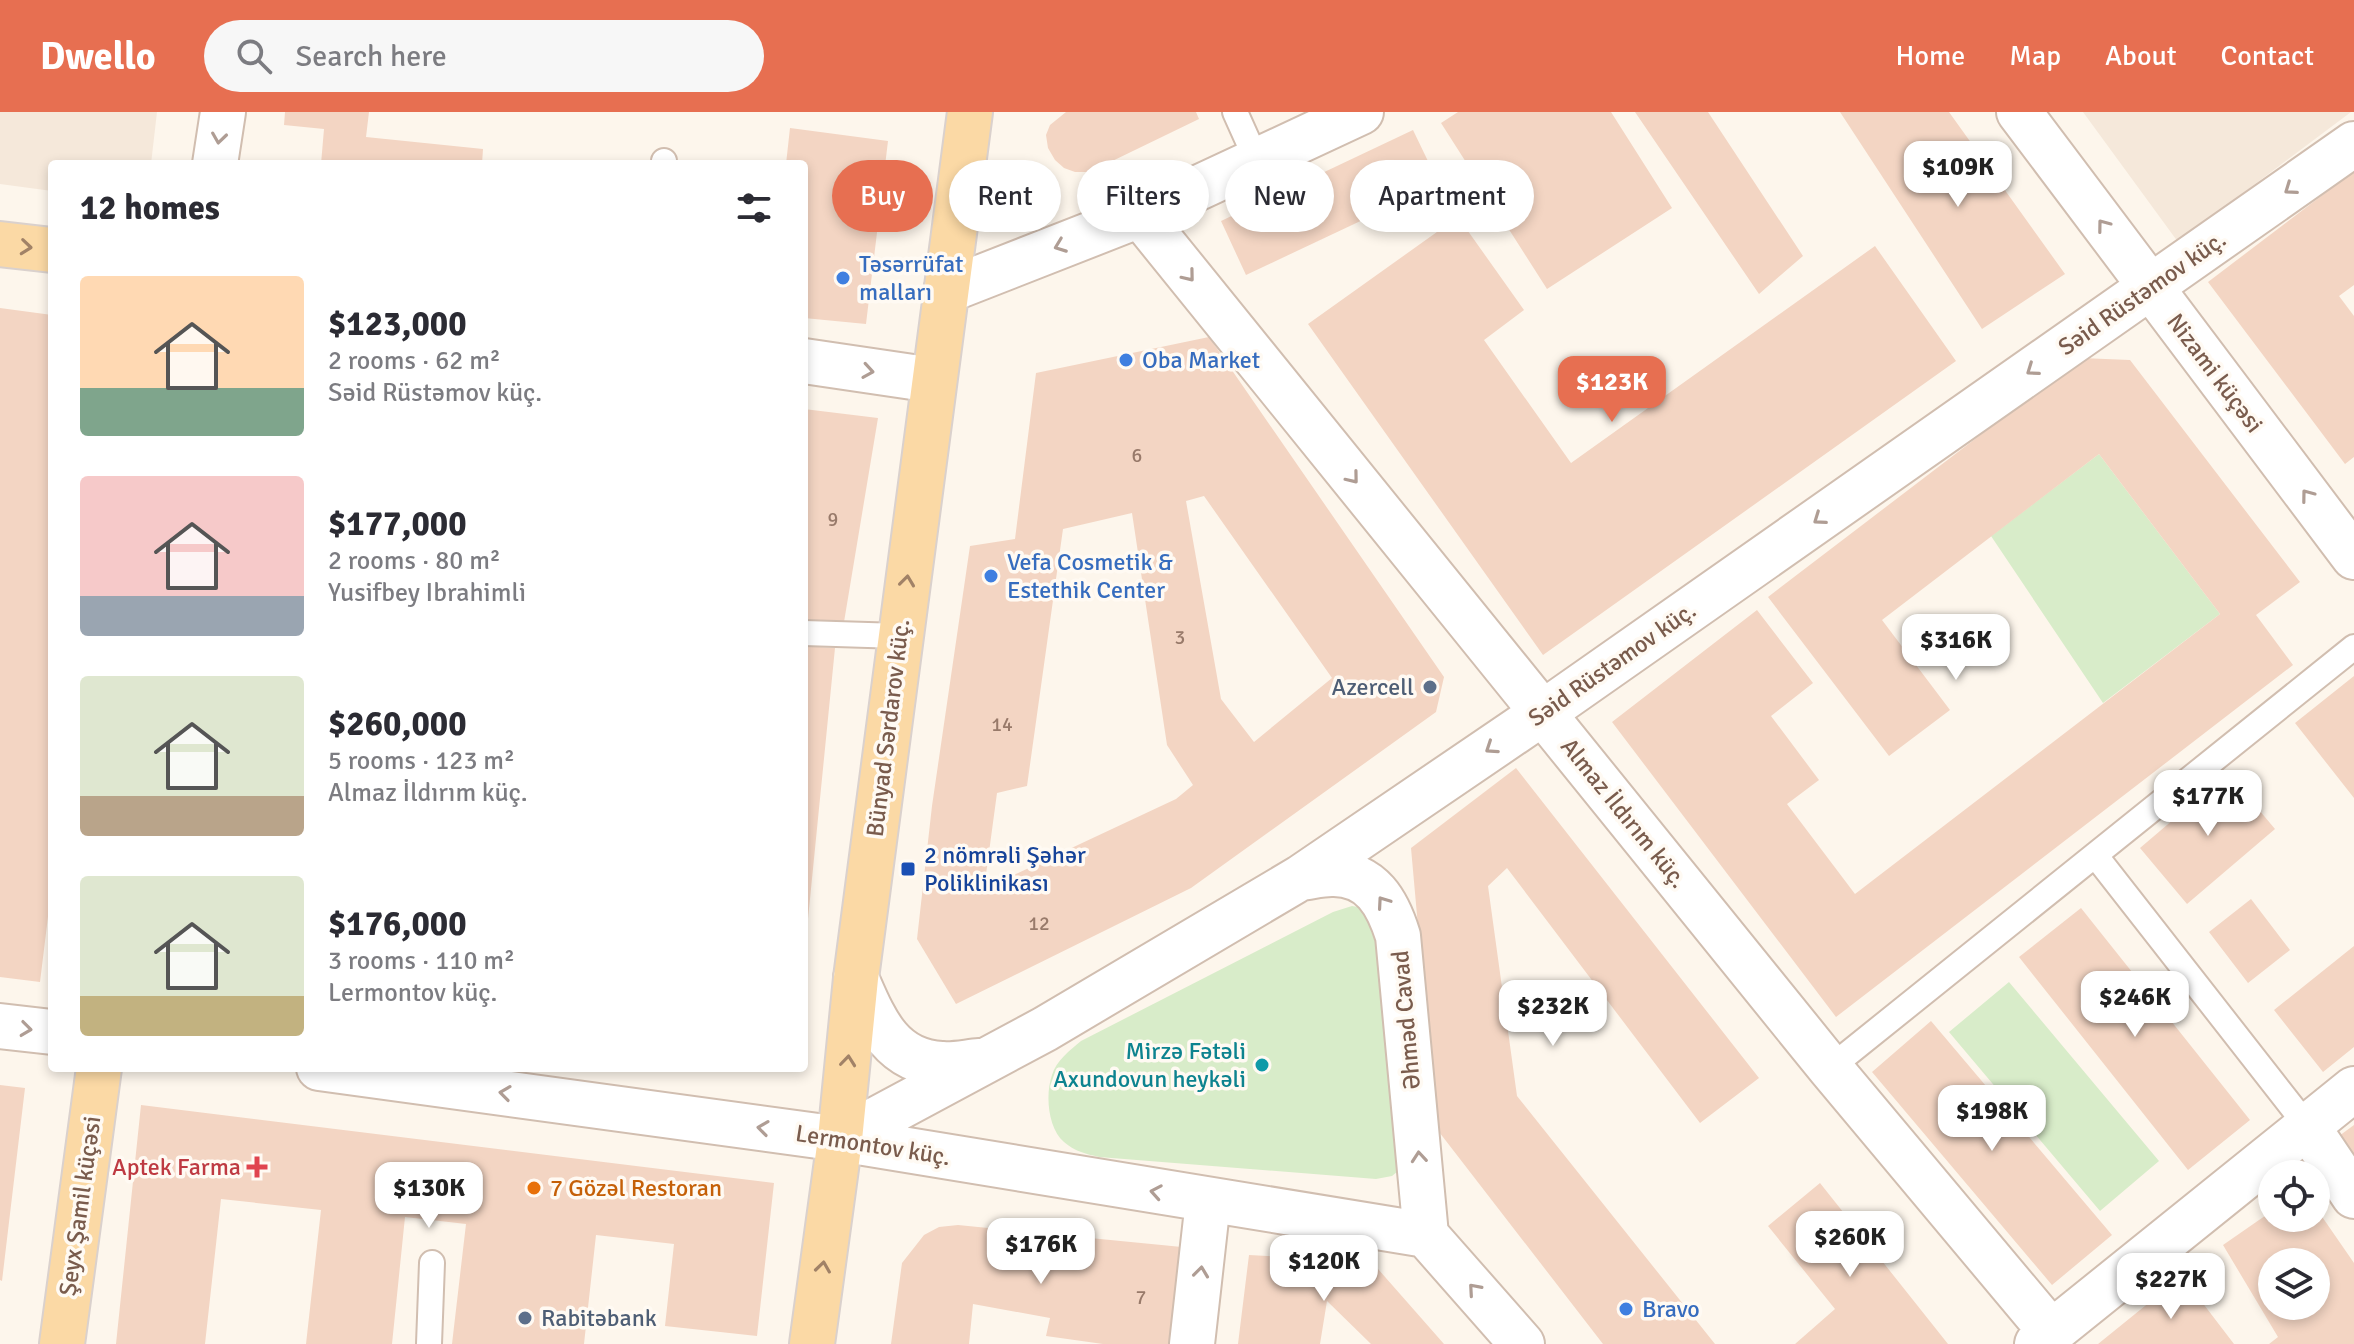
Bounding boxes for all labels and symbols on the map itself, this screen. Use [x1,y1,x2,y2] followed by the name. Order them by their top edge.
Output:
[211,131,228,145] one-way arrow
[1902,141,2014,209] pin: $109K
[2285,179,2299,193] one-way arrow
[2099,219,2113,234] one-way arrow
[2052,224,2232,362] street label: Səid Rüstəmov küç.
[1054,237,1068,253] one-way arrow
[20,239,33,256] one-way arrow
[859,249,963,307] place label: Təsərrüfat malları
[1180,266,1194,281] one-way arrow
[834,269,852,287] marker: Təsərrüfat malları
[2160,307,2270,439] street label: Nizami küçəsi
[1142,345,1260,375] place label: Oba Market
[1117,351,1135,369] marker: Oba Market
[1556,356,1668,424] pin: $123K
[2026,360,2040,375] one-way arrow
[862,361,875,378] one-way arrow
[1132,443,1142,468] house number: 6
[1343,468,1358,483] one-way arrow
[2302,489,2317,504] one-way arrow
[828,507,838,532] house number: 9
[1813,509,1827,524] one-way arrow
[1007,547,1173,605] place label: Vefa Cosmetik & Estethik Center
[982,567,1000,585] marker: Vefa Cosmetik & Estethik Center
[898,574,915,588] one-way arrow
[1522,595,1702,733] street label: Səid Rüstəmov küç.
[1900,614,2012,682] pin: $316K
[860,617,916,839] street label: Bünyad Sərdarov küç.
[1175,625,1185,650] house number: 3
[1332,672,1414,702] place label: Azercell
[1421,678,1439,696] marker: Azercell
[991,712,1013,737] house number: 14
[1554,732,1694,894] street label: Almaz İldırım küç.
[1485,738,1499,753] one-way arrow
[2152,770,2264,838] pin: $177K
[924,840,1086,898] place label: 2 nömrəli Şəhər Poliklinikası
[899,860,917,878] marker: 2 nömrəli Şəhər Poliklinikası
[1378,896,1393,911] one-way arrow
[1028,911,1050,936] house number: 12
[1385,949,1427,1091] street label: Əhməd Cavad
[2079,971,2191,1039] pin: $246K
[1497,980,1609,1048] pin: $232K
[19,1020,33,1037] one-way arrow
[1053,1036,1246,1094] place label: Mirzə Fətəli Axundovun heykəli
[839,1054,856,1067] one-way arrow
[1253,1056,1271,1074] marker: Mirzə Fətəli Axundovun heykəli
[498,1085,512,1102] one-way arrow
[1936,1085,2048,1153] pin: $198K
[53,1114,107,1298] street label: Şeyx Şamil küçəsi
[793,1118,953,1172] street label: Lermontov küç.
[756,1120,770,1137] one-way arrow
[1411,1150,1428,1163] one-way arrow
[112,1152,241,1182] place label: Aptek Farma
[248,1158,266,1176] marker: Aptek Farma
[373,1162,485,1230] pin: $130K
[550,1173,722,1203] place label: 7 Gözəl Restoran
[525,1179,543,1197] marker: 7 Gözəl Restoran
[1149,1184,1162,1201] one-way arrow
[1794,1211,1906,1279] pin: $260K
[985,1218,1097,1286] pin: $176K
[1268,1235,1380,1303] pin: $120K
[2115,1253,2227,1321] pin: $227K
[814,1260,831,1274] one-way arrow
[1192,1265,1209,1278] one-way arrow
[1469,1284,1484,1299] one-way arrow
[1136,1285,1146,1310] house number: 7
[1642,1294,1700,1324] place label: Bravo
[1617,1300,1635,1318] marker: Bravo
[541,1303,657,1333] place label: Rabitəbank
[516,1309,534,1327] marker: Rabitəbank

